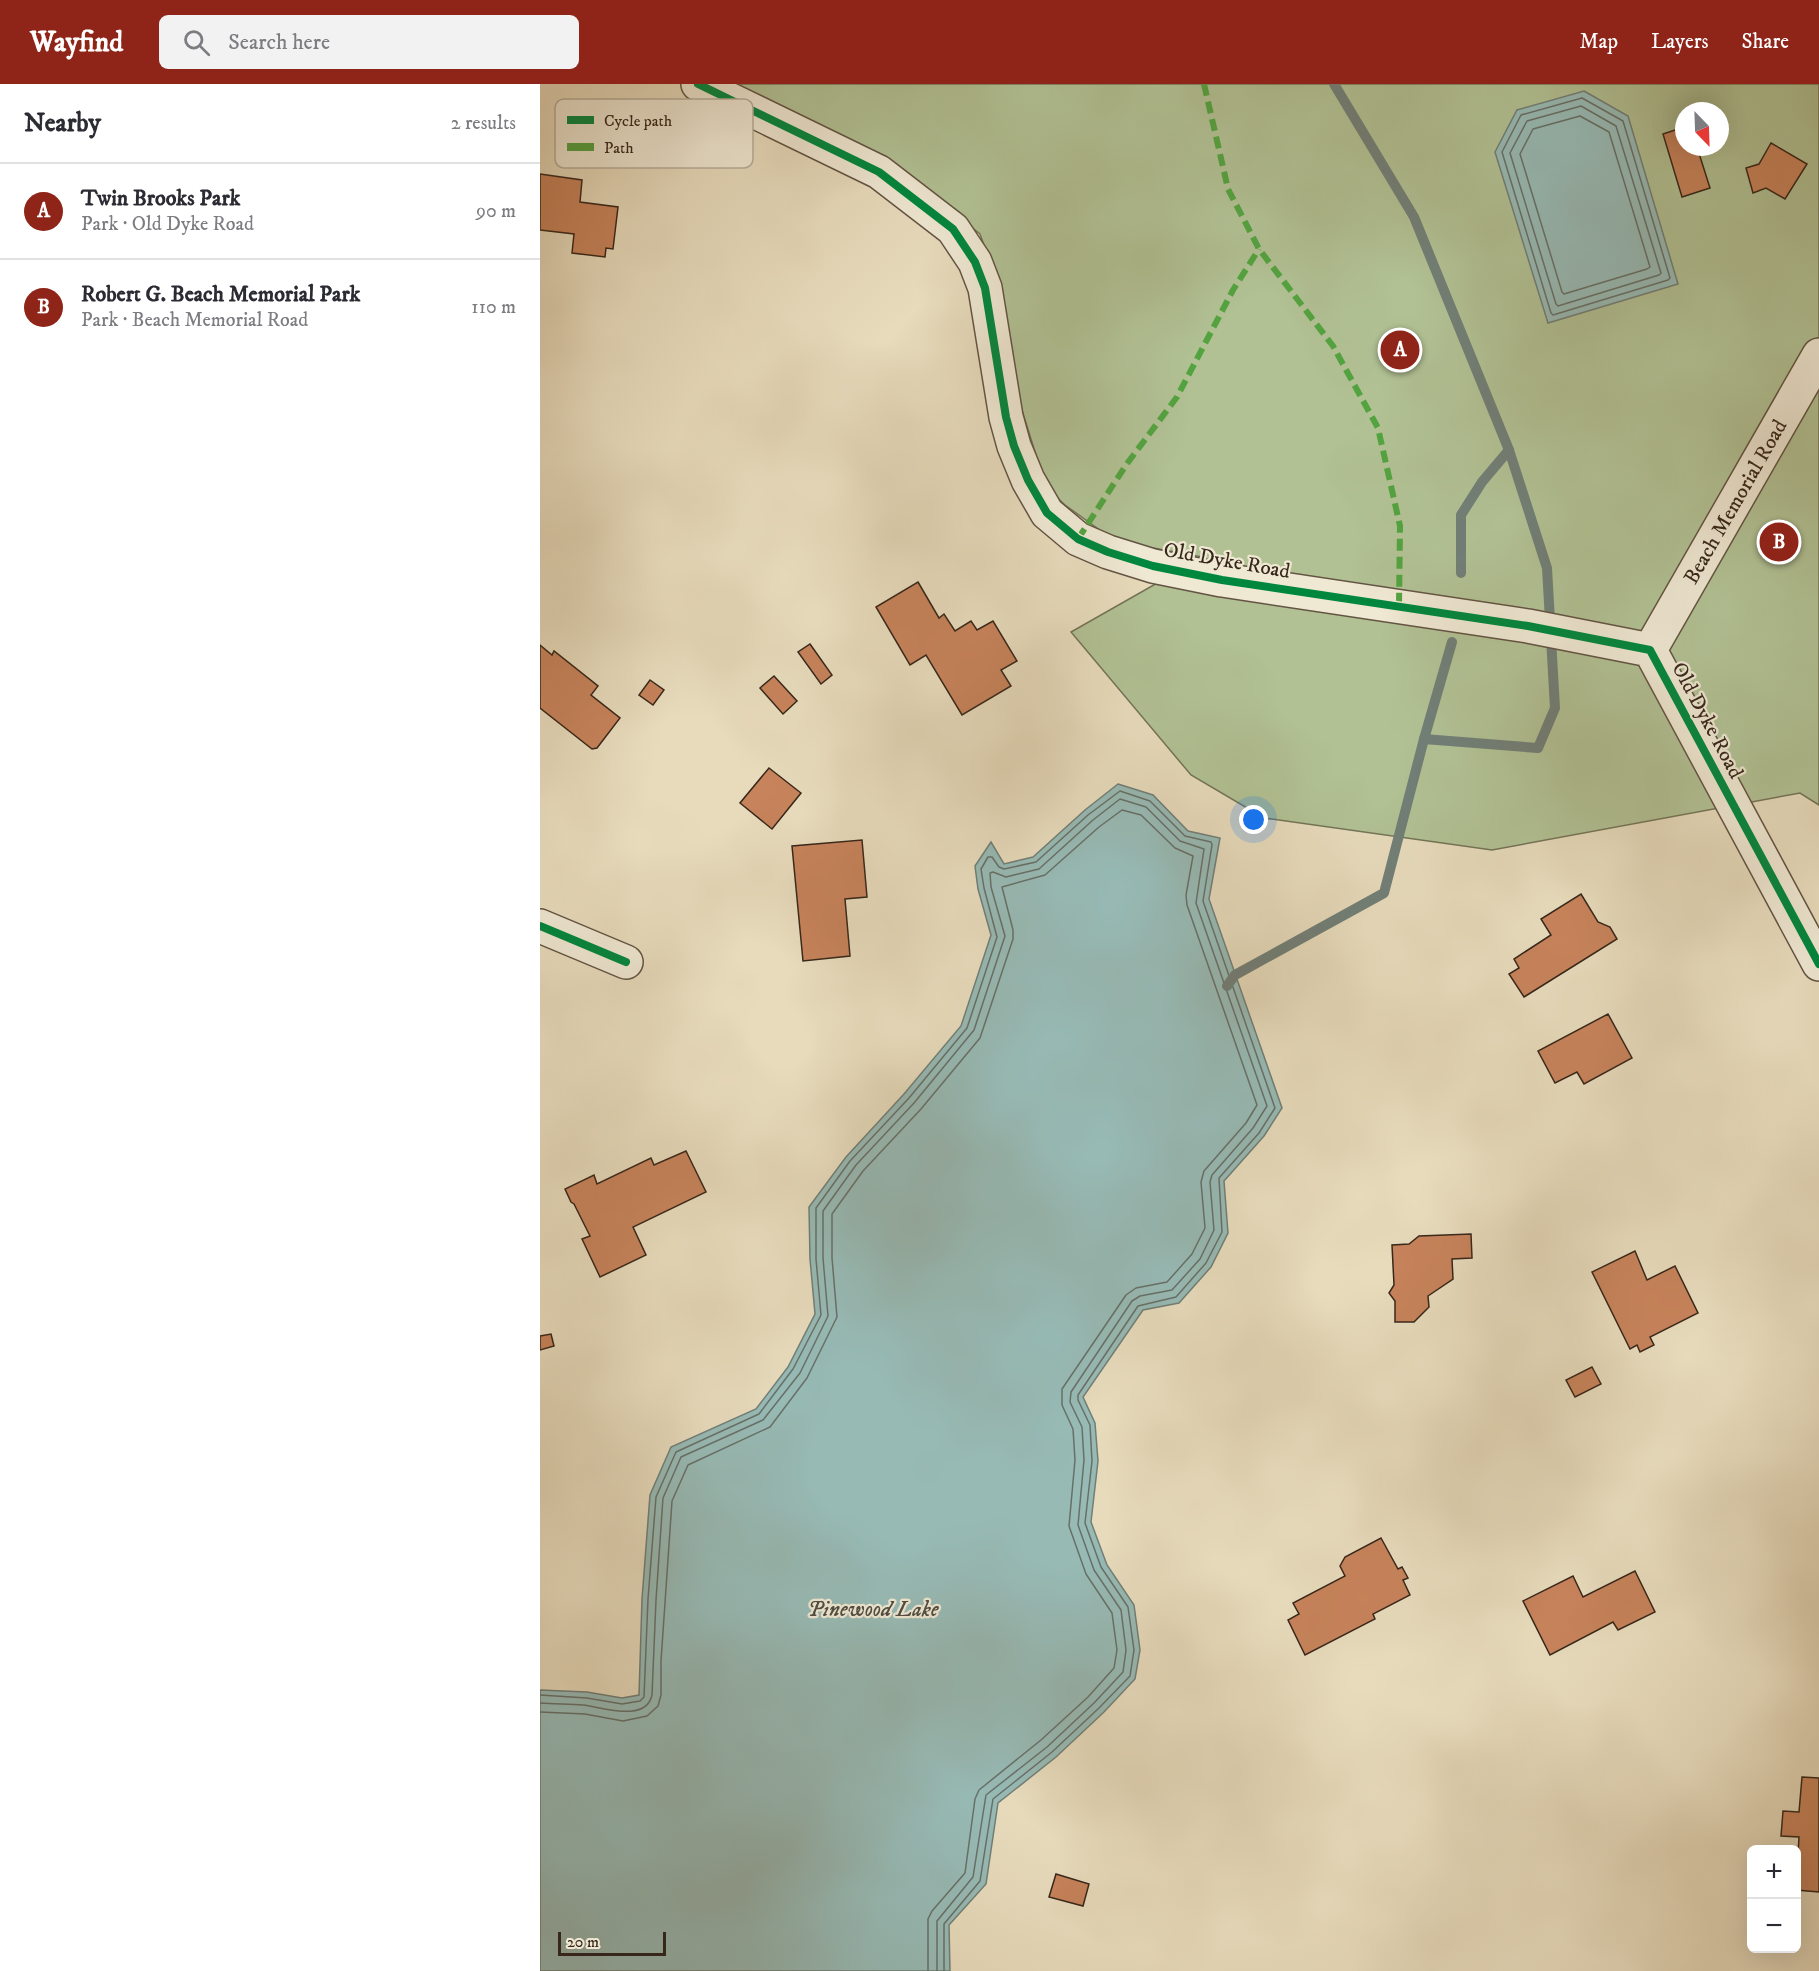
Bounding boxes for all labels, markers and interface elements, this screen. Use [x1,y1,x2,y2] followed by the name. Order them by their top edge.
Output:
[159,15,579,69] search box
[30,25,123,60] text: Wayfind
[180,26,213,59] icon: search
[228,29,330,56] text: Search here
[1579,29,1618,55] text: Map
[1651,29,1709,55] text: Layers
[1742,29,1789,55] text: Share
[555,99,753,168] legend
[1675,102,1729,156] north arrow
[24,107,101,140] text: Nearby
[451,111,516,136] text: 2 results
[604,111,673,131] text: Cycle path
[604,138,634,158] text: Path
[81,185,240,212] text: Twin Brooks Park
[37,199,50,224] text: A
[476,199,516,224] text: 90 m
[81,212,254,237] text: Park · Old Dyke Road
[81,281,360,308] text: Robert G. Beach Memorial Park
[37,295,50,320] text: B
[471,295,516,320] text: 110 m
[81,308,308,333] text: Park · Beach Memorial Road
[1380,328,1420,372] pin: A
[1678,415,1790,589] street label: Beach Memorial Road
[1760,520,1798,564] pin: B
[1161,537,1293,585] street label: Old Dyke Road
[1666,658,1749,784] street label: Old Dyke Road
[1239,805,1268,834] your location
[808,1596,939,1623] water label: Pinewood Lake
[1747,1845,1801,1953] map controls
[1747,1845,1801,1899] button: +
[1747,1899,1801,1953] button: −
[558,1929,666,1956] scale bar
[567,1932,599,1952] text: 20 m

